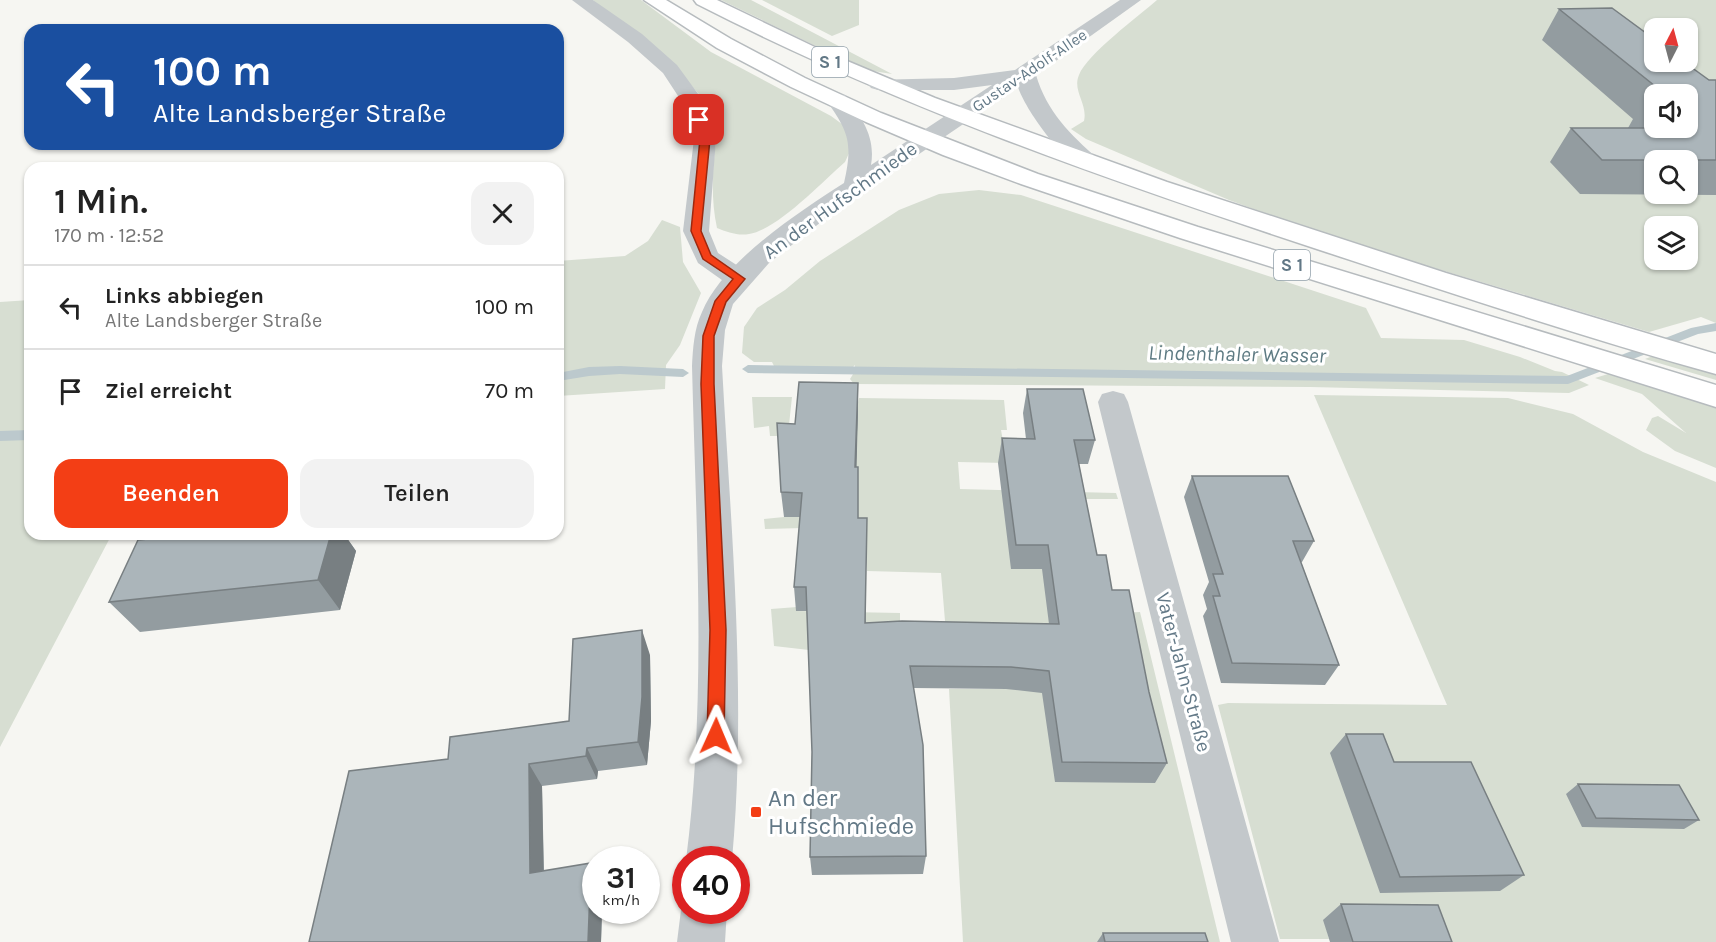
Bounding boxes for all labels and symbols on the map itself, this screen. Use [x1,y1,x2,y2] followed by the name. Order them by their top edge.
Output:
[1644,18,1698,72] north arrow
[968,25,1090,116] street label: Gustav-Adolf-Allee
[812,47,848,77] road number: S 1
[673,94,724,145] pin
[759,137,922,264] street label: An der Hufschmiede
[1274,250,1310,280] road number: S 1
[1148,340,1327,368] water label: Lindenthaler Wasser
[1151,590,1216,754] street label: Vater-Jahn-Straße
[684,704,748,768] position arrow
[768,784,914,840] place label: An der Hufschmiede
[749,805,763,819] marker: An der Hufschmiede
[672,846,750,924] speed limit sign: 40

